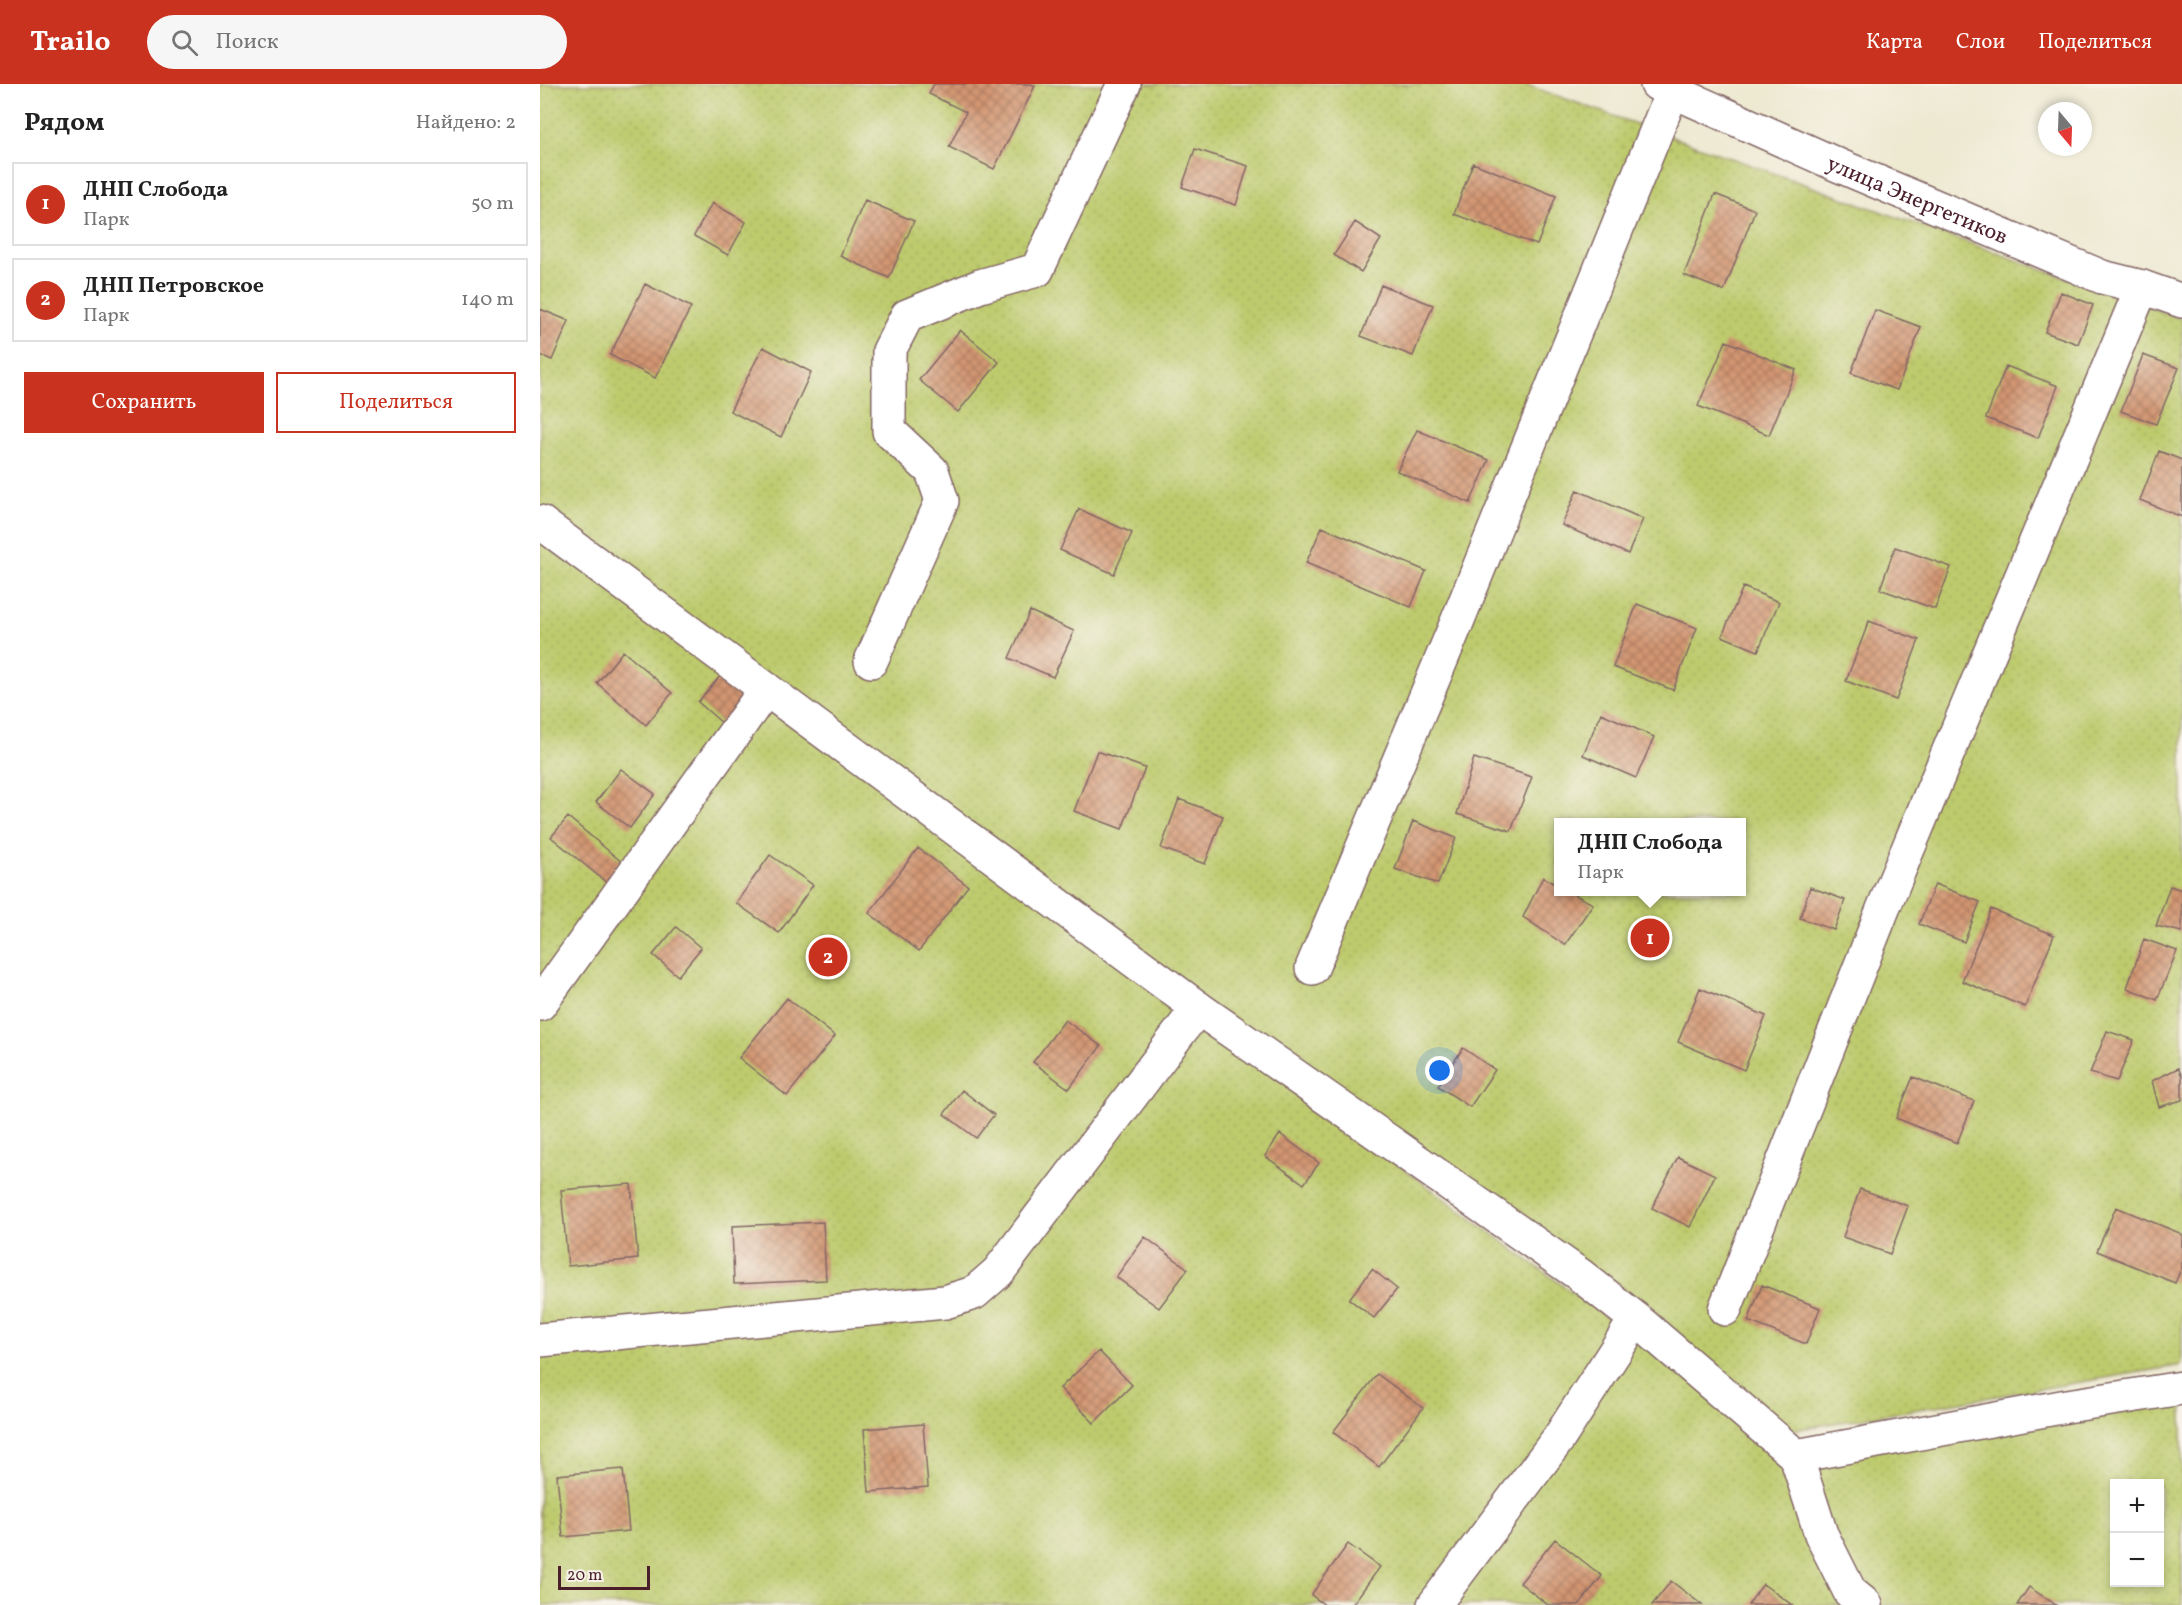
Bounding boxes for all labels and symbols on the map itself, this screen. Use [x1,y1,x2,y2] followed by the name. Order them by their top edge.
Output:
[2038,102,2092,156] north arrow
[1821,149,2012,253] street label: улица Энергетиков
[1630,916,1670,960] pin: 1
[808,934,848,980] pin: 2
[1425,1056,1454,1085] your location
[558,1563,650,1590] scale bar

